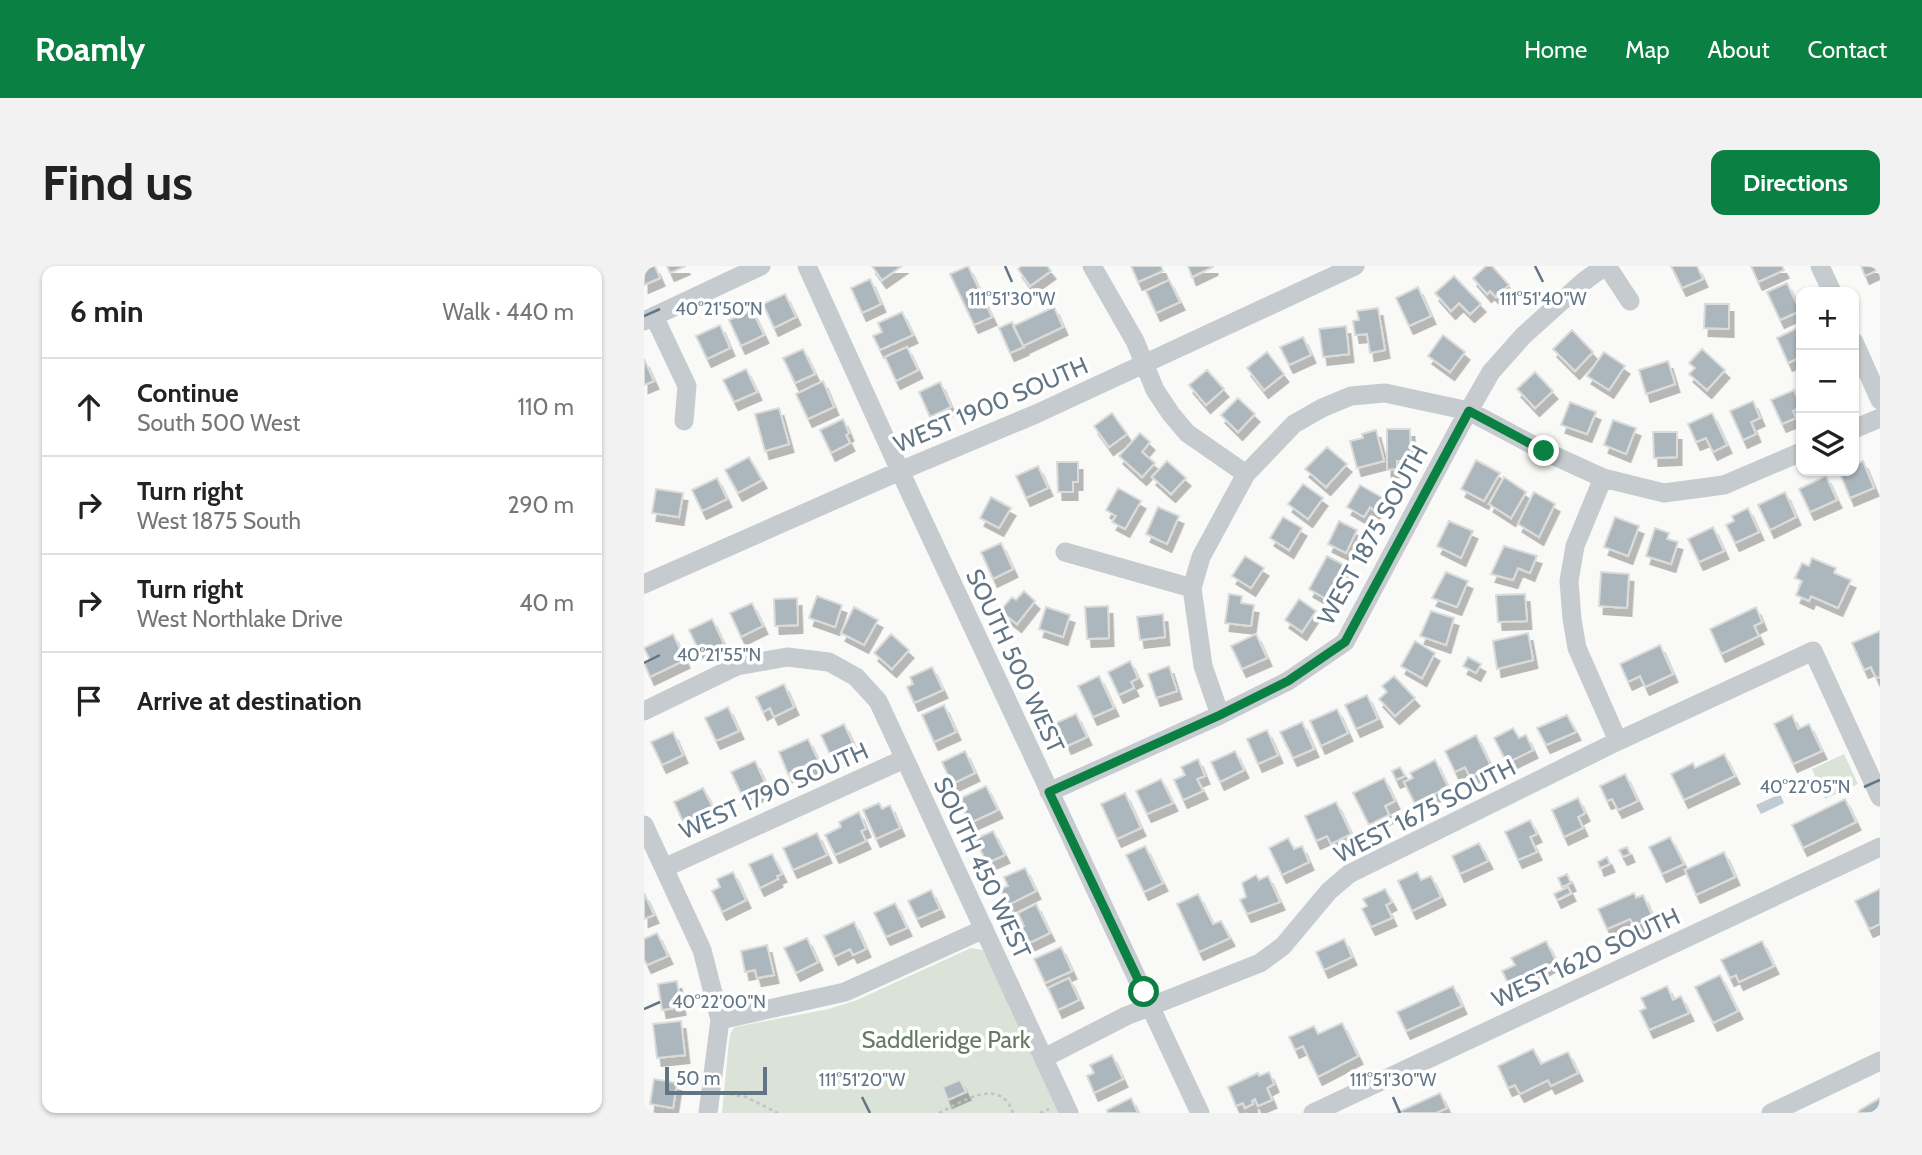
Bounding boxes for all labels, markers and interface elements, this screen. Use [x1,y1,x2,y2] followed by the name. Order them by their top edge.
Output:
[35,29,145,69] text: Roamly
[1524,35,1587,64] text: Home
[1625,35,1670,64] text: Map
[1708,35,1770,64] text: About
[1808,35,1887,64] text: Contact
[1711,150,1880,215] button: Directions
[42,153,193,212] text: Find us
[1796,287,1859,476] map controls
[1796,287,1859,350] button: +
[969,288,1055,310] text: 111°51'30"W
[1500,288,1587,310] text: 111°51'40"W
[70,293,143,330] text: 6 min
[443,298,574,326] text: Walk · 440 m
[675,298,763,320] text: 40°21'50"N
[1796,350,1859,413] button: −
[889,351,1092,459] street label: WEST 1900 SOUTH
[137,377,239,409] text: Continue
[70,388,108,426] icon: ahead
[518,393,574,421] text: 110 m
[137,409,300,437] text: South 500 West
[1796,413,1859,476] button: layers
[1528,435,1559,466] route end
[1311,440,1434,630] street label: WEST 1875 SOUTH
[137,475,243,507] text: Turn right
[70,486,108,524] icon: right
[507,491,574,519] text: 290 m
[137,507,301,535] text: West 1875 South
[960,564,1071,758] street label: SOUTH 500 WEST
[137,573,243,605] text: Turn right
[70,584,108,622] icon: right
[519,589,574,617] text: 40 m
[137,605,343,633] text: West Northlake Drive
[677,644,761,666] text: 40°21'55"N
[70,682,108,720] icon: arrive
[137,685,362,717] text: Arrive at destination
[675,736,873,845] street label: WEST 1790 SOUTH
[1329,752,1520,869] street label: WEST 1675 SOUTH
[928,772,1037,963] street label: SOUTH 450 WEST
[1760,776,1850,798] text: 40°22'05"N
[1487,901,1684,1014] street label: WEST 1620 SOUTH
[1128,976,1159,1007] route start
[672,991,766,1013] text: 40°22'00"N
[862,1025,1031,1054] park label: Saddleridge Park
[665,1064,766,1096] scale bar
[676,1067,720,1090] text: 50 m
[819,1069,905,1091] text: 111°51'20"W
[1350,1069,1436,1091] text: 111°51'30"W

